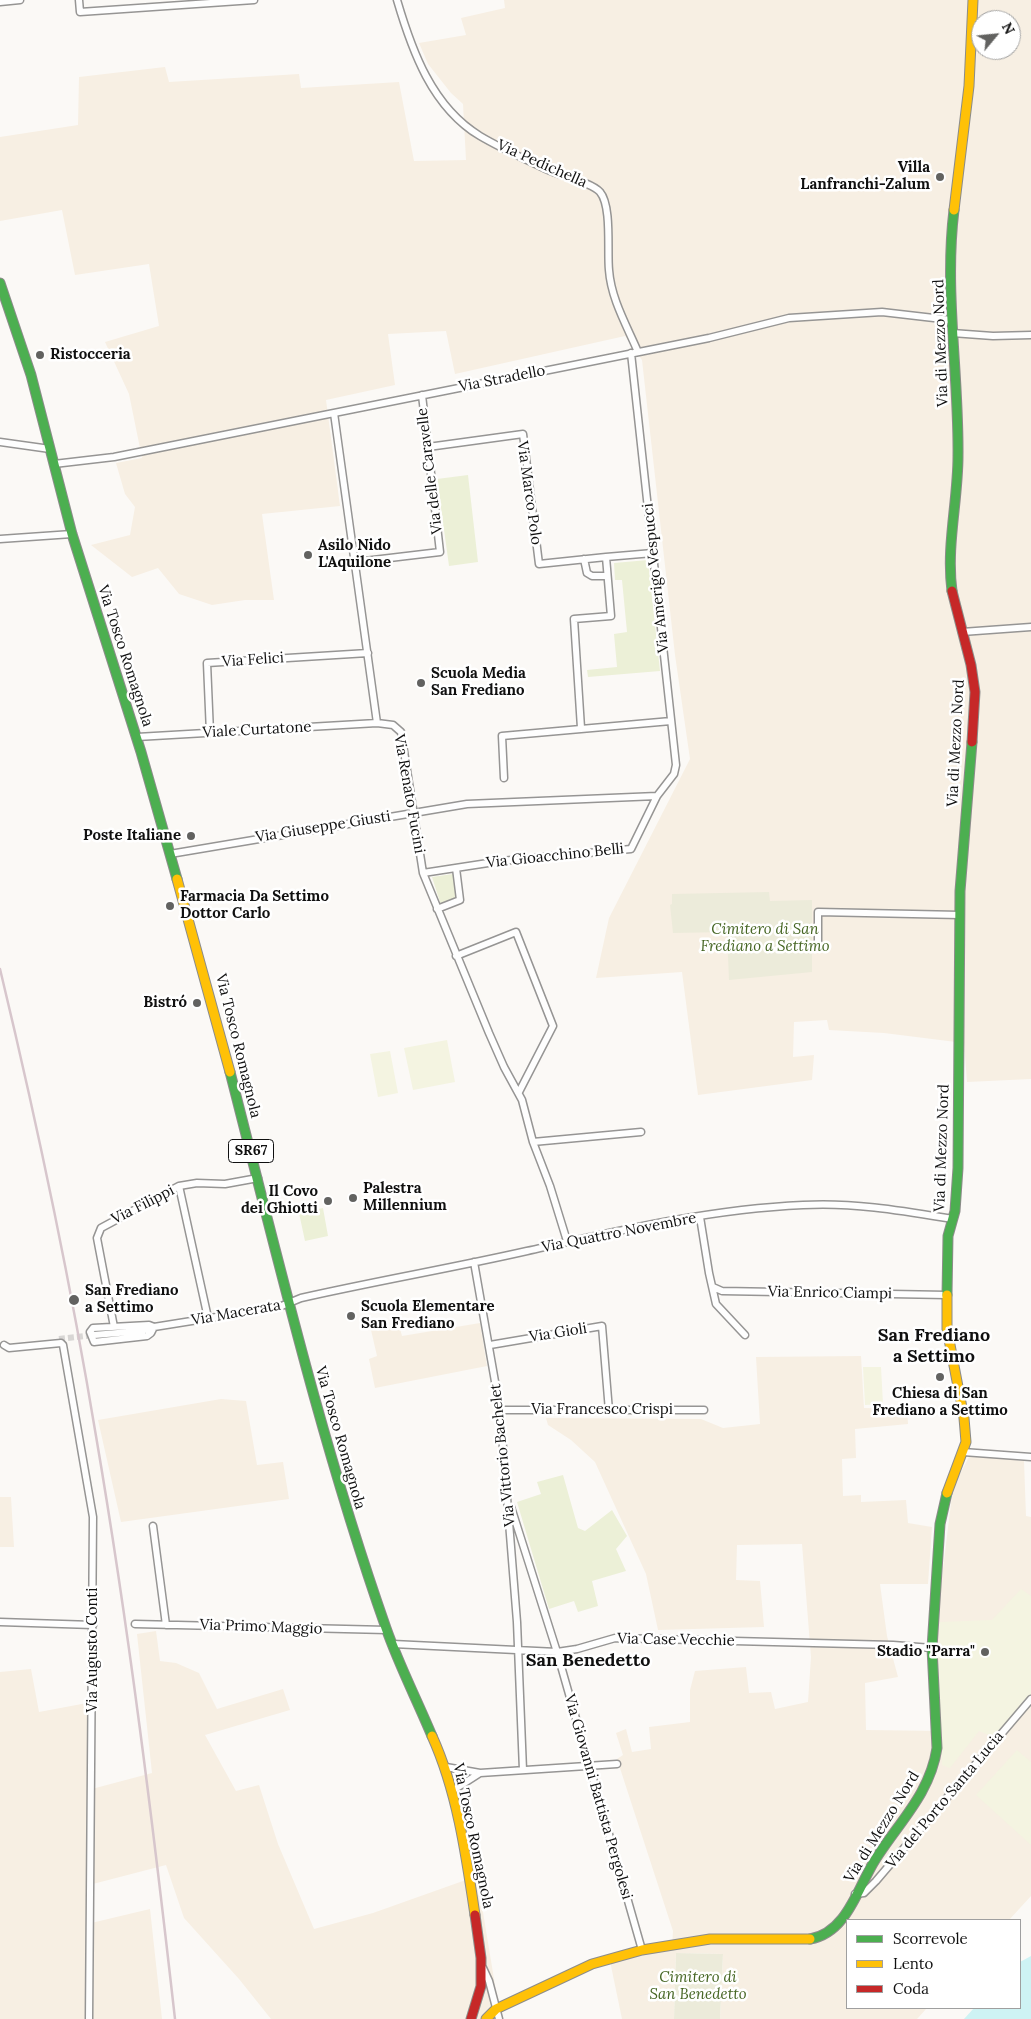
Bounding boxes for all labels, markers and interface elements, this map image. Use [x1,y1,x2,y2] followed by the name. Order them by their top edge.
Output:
[971,10,1021,60] north arrow
[998,19,1019,37] text: N
[494,136,590,192] street label: Via Pedichella
[800,159,930,194] place label: Villa Lanfranchi-Zalum
[934,171,946,183] marker: Villa Lanfranchi-Zalum
[930,279,952,407] street label: Via di Mezzo Nord
[50,346,131,364] place label: Ristocceria
[34,349,46,361] marker: Ristocceria
[457,362,547,396] street label: Via Stradello
[413,407,447,535] street label: Via delle Caravelle
[513,440,545,546] street label: Via Marco Polo
[639,502,673,654] street label: Via Amerigo Vespucci
[318,537,391,572] place label: Asilo Nido L'Aquilone
[302,549,314,561] marker: Asilo Nido L'Aquilone
[94,583,156,729] street label: Via Tosco Romagnola
[221,649,285,671] street label: Via Felici
[431,665,526,700] place label: Scuola Media San Frediano
[415,677,427,689] marker: Scuola Media San Frediano
[944,679,968,807] street label: Via di Mezzo Nord
[202,718,312,742] street label: Viale Curtatone
[390,733,428,855] street label: Via Renato Fucini
[254,807,392,847] street label: Via Giuseppe Giusti
[83,827,181,845] place label: Poste Italiane
[185,830,197,842] marker: Poste Italiane
[485,840,625,872] street label: Via Gioacchino Belli
[180,888,329,923] place label: Farmacia Da Settimo Dottor Carlo
[164,900,176,912] marker: Farmacia Da Settimo Dottor Carlo
[701,921,829,956] park label: Cimitero di San Frediano a Settimo
[211,972,265,1120] street label: Via Tosco Romagnola
[143,994,187,1012] place label: Bistró
[191,997,203,1009] marker: Bistró
[931,1084,953,1212] street label: Via di Mezzo Nord
[228,1140,274,1162] road number: SR67
[363,1180,447,1215] place label: Palestra Millennium
[109,1181,177,1229] street label: Via Filippi
[241,1183,318,1218] place label: Il Covo dei Ghiotti
[347,1192,359,1204] marker: Palestra Millennium
[322,1195,334,1207] marker: Il Covo dei Ghiotti
[540,1209,698,1257] street label: Via Quattro Novembre
[85,1282,179,1317] place label: San Frediano a Settimo
[768,1283,892,1303] street label: Via Enrico Ciampi
[67,1293,81,1307] marker: San Frediano a Settimo
[190,1296,282,1330] street label: Via Macerata
[361,1298,495,1333] place label: Scuola Elementare San Frediano
[345,1310,357,1322] marker: Scuola Elementare San Frediano
[528,1320,588,1346] street label: Via Gioli
[878,1325,990,1368] district label: San Frediano a Settimo
[311,1364,369,1512] street label: Via Tosco Romagnola
[934,1371,946,1383] marker: Chiesa di San Frediano a Settimo
[487,1383,519,1527] street label: Via Vittorio Bachelet
[872,1385,1008,1420] place label: Chiesa di San Frediano a Settimo
[531,1401,673,1419] street label: Via Francesco Crispi
[84,1588,102,1712] street label: Via Augusto Conti
[199,1616,323,1638] street label: Via Primo Maggio
[617,1630,735,1650] street label: Via Case Vecchie
[877,1643,975,1661] place label: Stadio "Parra"
[979,1646,991,1658] marker: Stadio "Parra"
[526,1650,650,1672] district label: San Benedetto
[560,1692,636,1902] street label: Via Giovanni Battista Pergolesi
[882,1728,1008,1872] street label: Via del Porto Santa Lucia
[449,1762,497,1910] street label: Via Tosco Romagnola
[841,1768,923,1886] street label: Via di Mezzo Nord
[846,1919,1021,2009] legend
[893,1929,968,1948] text: Scorrevole
[893,1954,933,1973] text: Lento
[650,1969,746,2004] park label: Cimitero di San Benedetto
[893,1979,929,1998] text: Coda

